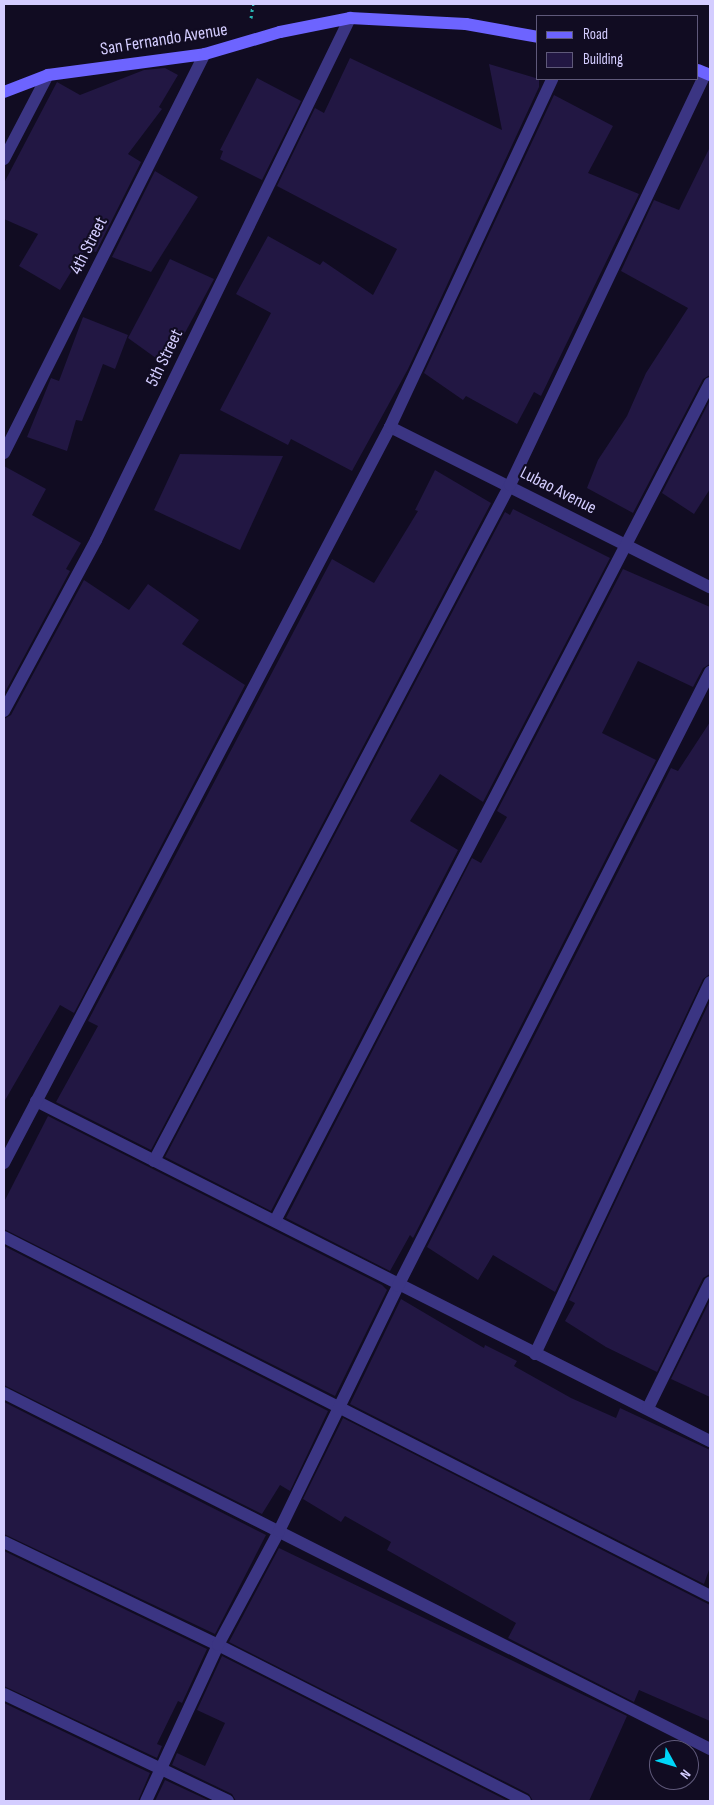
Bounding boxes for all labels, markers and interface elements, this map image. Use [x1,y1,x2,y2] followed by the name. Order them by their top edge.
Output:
[536,15,699,80] legend
[99,19,229,61] street label: San Fernando Avenue
[583,25,608,44] text: Road
[583,50,623,69] text: Building
[65,214,113,278] street label: 4th Street
[142,326,188,390] street label: 5th Street
[516,463,600,519] street label: Lubao Avenue
[649,1740,699,1790] north arrow
[676,1766,694,1782] text: N

